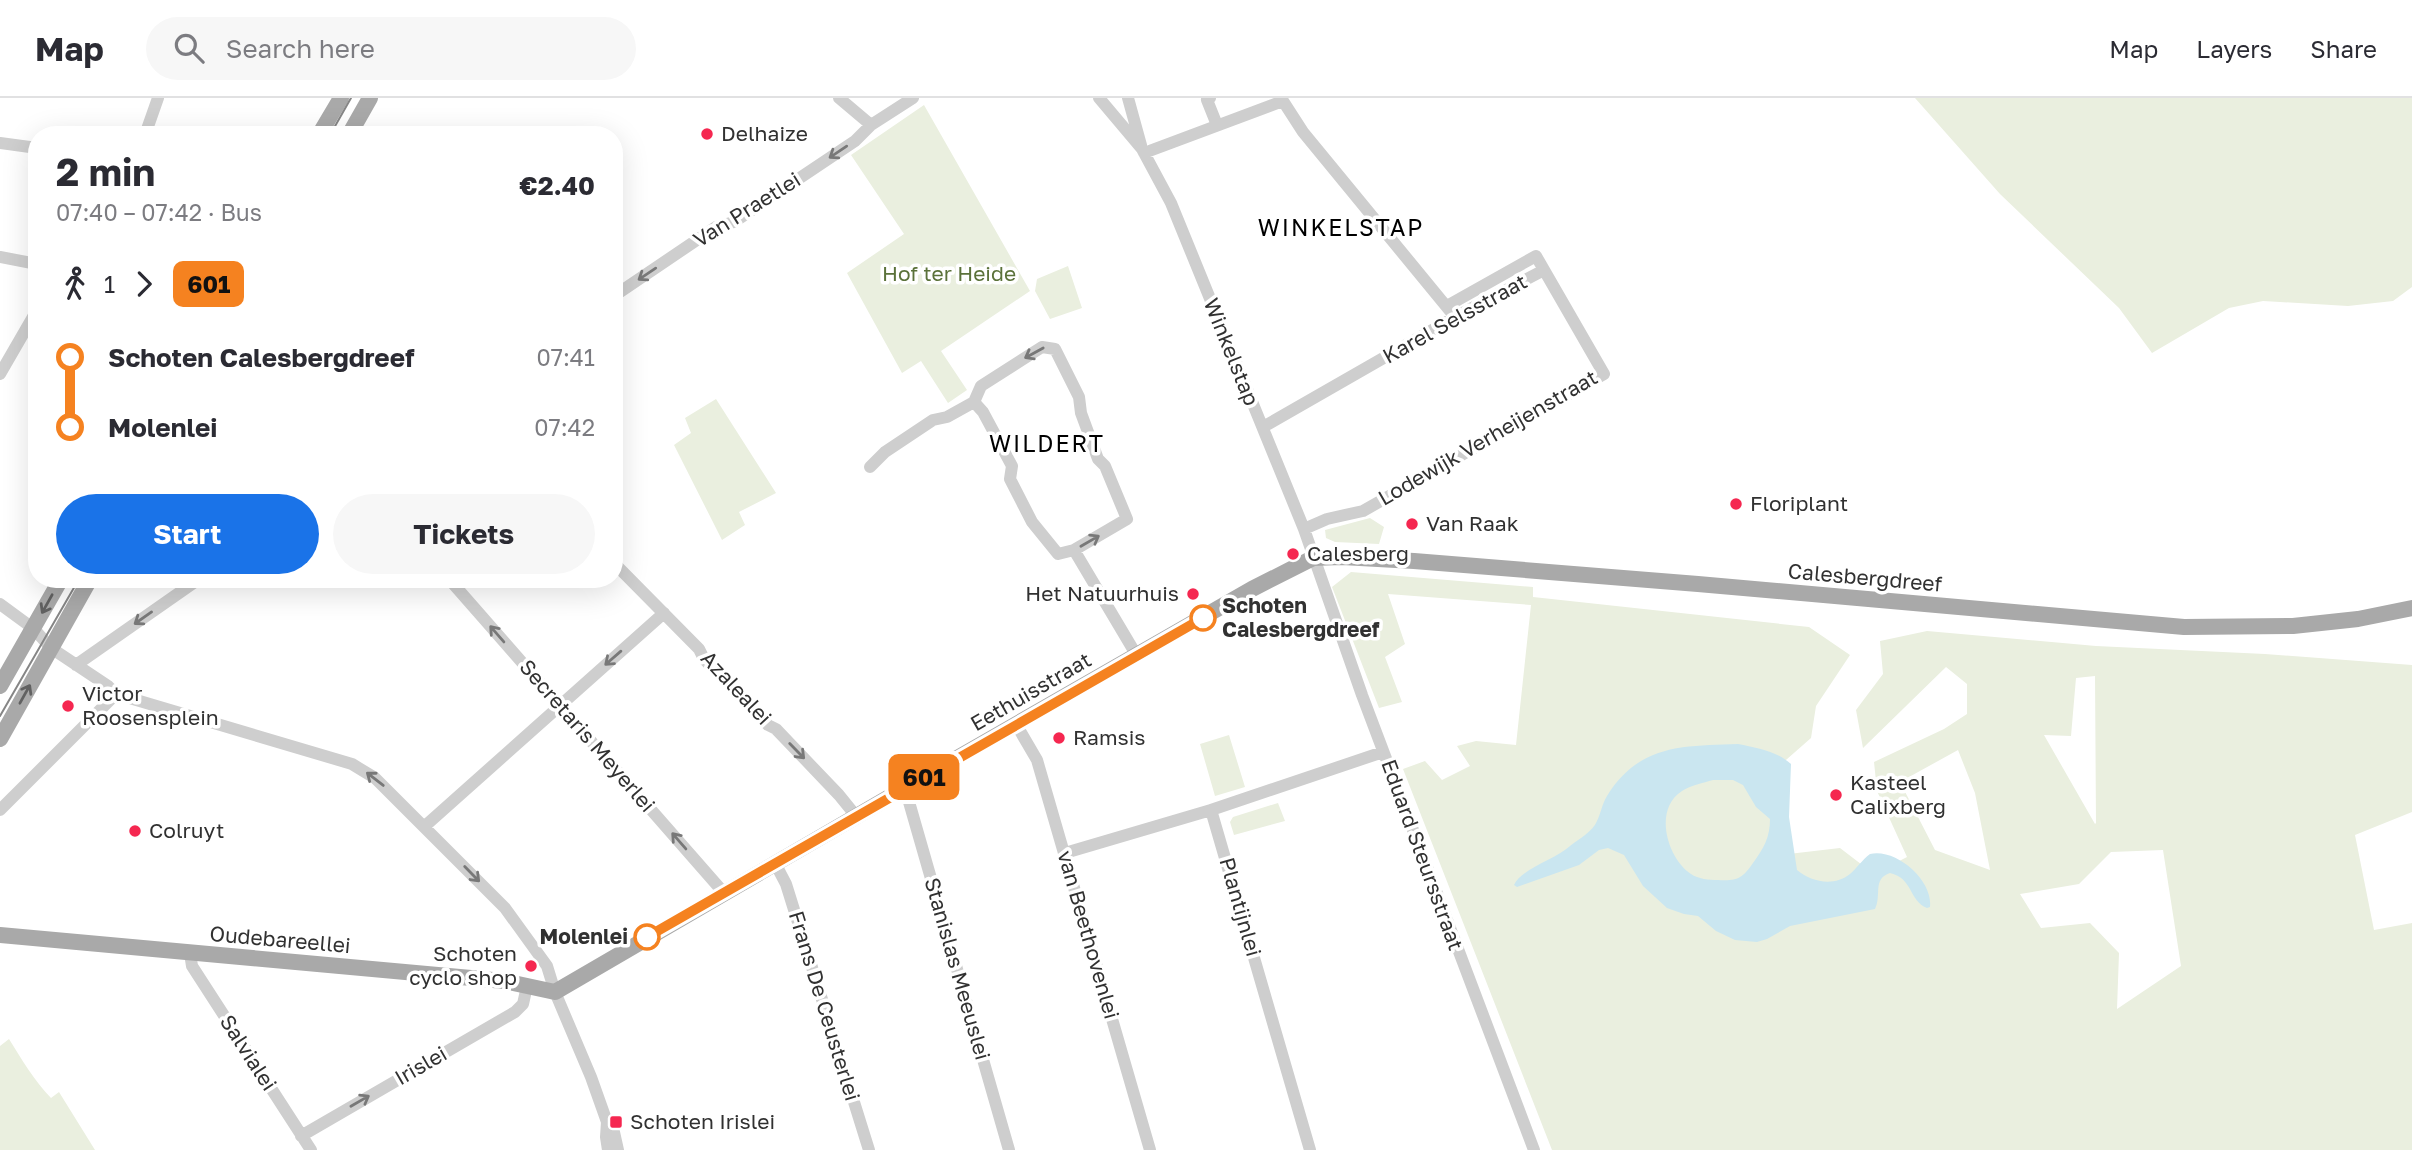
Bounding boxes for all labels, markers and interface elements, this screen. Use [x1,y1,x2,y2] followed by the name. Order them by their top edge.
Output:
[146,17,636,80] search box
[35,29,104,68] text: Map
[170,29,208,67] icon: search
[226,33,375,64] text: Search here
[2109,34,2158,63] text: Map
[2196,34,2272,63] text: Layers
[2310,34,2377,63] text: Share
[721,120,808,146] place label: Delhaize
[699,126,715,142] marker: Delhaize
[829,145,848,159] one-way arrow
[56,149,155,194] text: 2 min
[688,166,805,252] street label: Van Praetlei
[519,170,595,201] text: €2.40
[56,198,262,226] text: 07:40 – 07:42 · Bus
[1258,213,1424,241] district label: WINKELSTAP
[882,260,1016,286] park label: Hof ter Heide
[56,265,94,303] icon: walk
[125,265,163,303] icon: forward
[638,267,657,281] one-way arrow
[1378,268,1531,369] street label: Karel Selsstraat
[187,269,230,298] text: 601
[104,270,115,298] text: 1
[1199,294,1265,409] street label: Winkelstap
[108,342,414,373] text: Schoten Calesbergdreef
[536,343,595,371] text: 07:41
[1024,347,1044,361] one-way arrow
[1373,364,1602,511] street label: Lodewijk Verheijenstraat
[108,412,217,443] text: Molenlei
[534,413,595,441] text: 07:42
[989,429,1105,457] district label: WILDERT
[1750,490,1848,516] place label: Floriplant
[56,494,319,574] button: Start
[333,494,595,574] button: Tickets
[1728,496,1744,512] marker: Floriplant
[1426,510,1519,536] place label: Van Raak
[1404,516,1420,532] marker: Van Raak
[1080,534,1100,548] one-way arrow
[1307,540,1409,566] place label: Calesberg
[1285,546,1301,562] marker: Calesberg
[1787,557,1944,597] street label: Calesbergdreef
[1025,580,1179,606] place label: Het Natuurhuis
[1185,586,1201,602] marker: Het Natuurhuis
[1222,592,1380,642] place label: Schoten Calesbergdreef
[40,594,54,614] one-way arrow
[1190,605,1216,631] marker: Schoten Calesbergdreef
[134,611,153,625] one-way arrow
[489,625,505,643] one-way arrow
[696,645,778,730] street label: Azalealei
[966,646,1095,736] street label: Eethuisstraat
[604,650,622,666] one-way arrow
[514,654,661,817] street label: Secretaris Meyerlei
[82,680,219,730] place label: Victor Roosensplein
[19,684,33,704] one-way arrow
[60,698,76,714] marker: Victor Roosensplein
[1073,724,1145,750] place label: Ramsis
[1051,730,1067,746] marker: Ramsis
[789,743,806,760] one-way arrow
[884,754,964,800] line badge: 601
[1376,756,1470,954] street label: Eduard Steursstraat
[902,762,946,791] text: 601
[1850,769,1946,819] place label: Kasteel Calixberg
[366,772,384,787] one-way arrow
[1828,787,1844,803] marker: Kasteel Calixberg
[149,817,224,843] place label: Colruyt
[127,823,143,839] marker: Colruyt
[671,832,687,850] one-way arrow
[1053,848,1125,1022] street label: van Beethovenlei
[1214,854,1268,959] street label: Plantijnlei
[464,866,481,883] one-way arrow
[919,875,996,1063] street label: Stanislas Meeuslei
[784,908,866,1104] street label: Frans De Ceusterlei
[208,920,352,958] street label: Oudebareellei
[540,923,628,949] place label: Molenlei
[634,924,660,950] marker: Molenlei
[409,940,517,990] place label: Schoten cyclo shop
[523,958,539,974] marker: Schoten cyclo shop
[215,1010,283,1095] street label: Salvialei
[390,1040,451,1090] street label: Irislei
[350,1094,370,1108] one-way arrow
[630,1108,775,1134] place label: Schoten Irislei
[608,1114,624,1130] marker: Schoten Irislei

